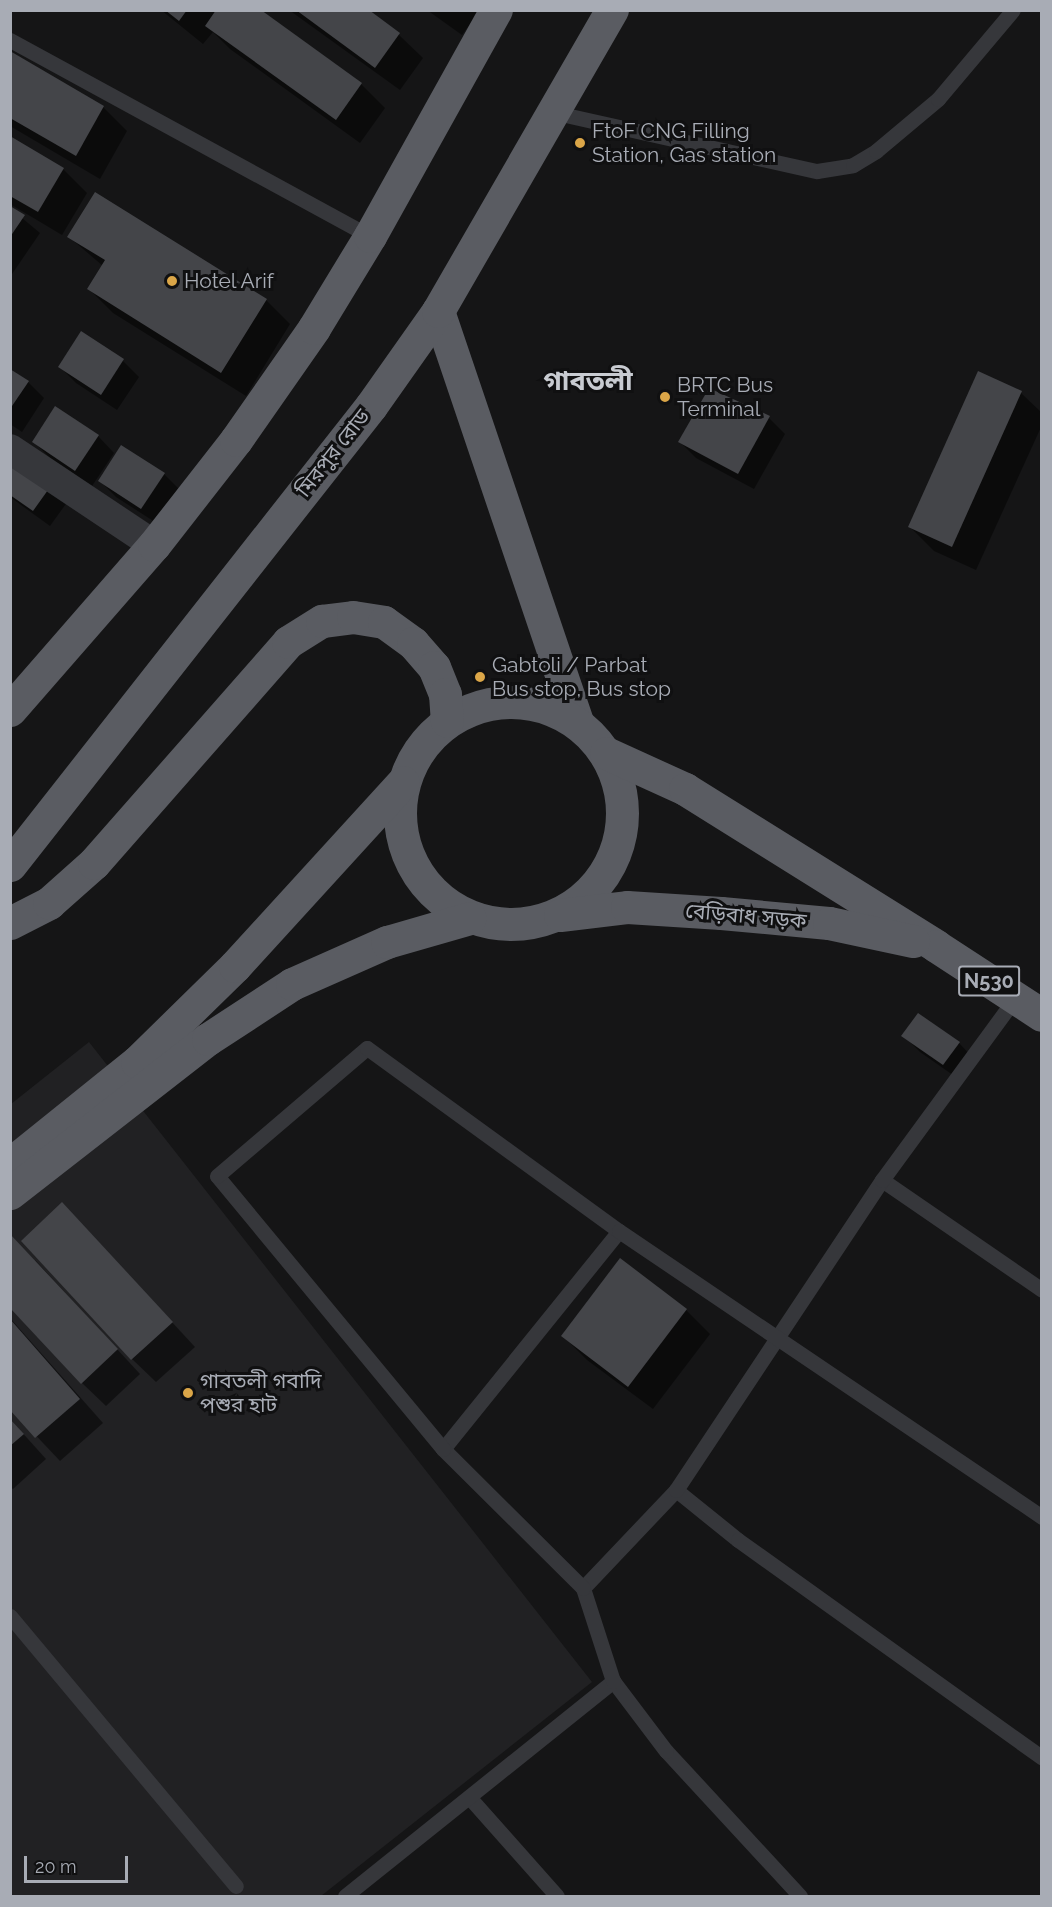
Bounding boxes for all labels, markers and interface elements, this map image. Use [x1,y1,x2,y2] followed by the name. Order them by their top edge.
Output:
[592,118,776,168] place label: FtoF CNG Filling Station, Gas station
[573,136,587,150] marker: FtoF CNG Filling Station, Gas station
[184,268,275,294] place label: Hotel Arif
[165,274,179,288] marker: Hotel Arif
[543,365,633,397] district label: গাবতলী
[677,372,773,422] place label: BRTC Bus Terminal
[658,390,672,404] marker: BRTC Bus Terminal
[291,404,375,502] street label: মিরপুর রোড
[492,652,671,702] place label: Gabtoli / Parbat Bus stop, Bus stop
[473,670,487,684] marker: Gabtoli / Parbat Bus stop, Bus stop
[684,898,808,934] street label: বেড়িবাধ সড়ক
[958,964,1020,998] road number: N530
[200,1368,322,1418] place label: গাবতলী গবাদি পশুর হাট
[181,1386,195,1400] marker: গাবতলী গবাদি পশুর হাট
[27,1844,130,1882] scale bar
[35,1856,77,1877] text: 20 m

